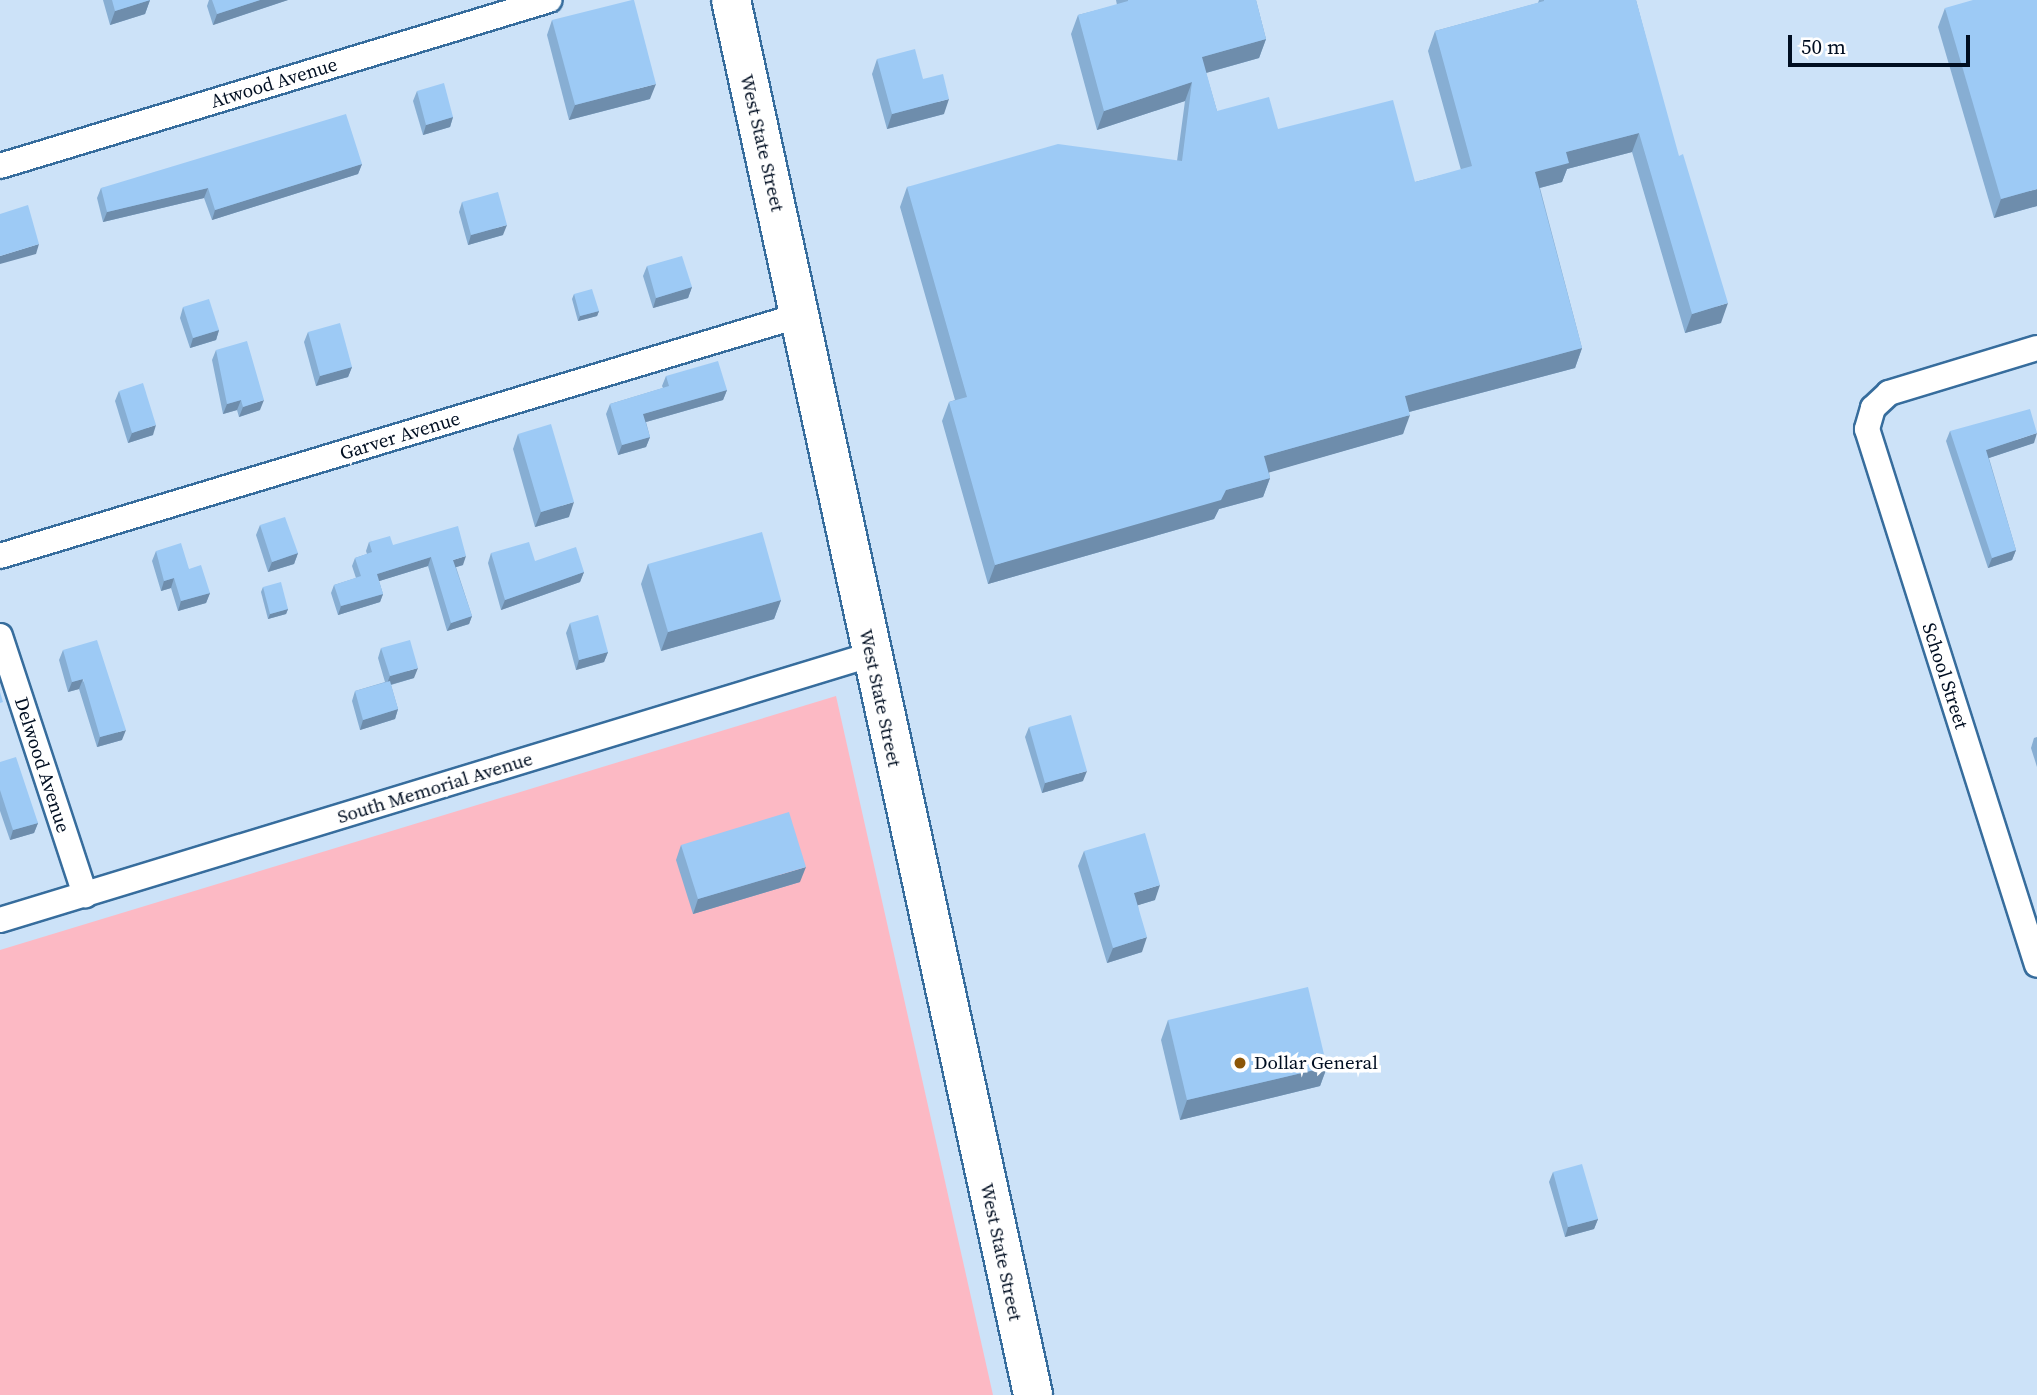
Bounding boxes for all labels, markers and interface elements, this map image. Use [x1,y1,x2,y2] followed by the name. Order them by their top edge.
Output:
[1792,21,1974,65] scale bar
[1801,32,1846,61] text: 50 m
[208,53,340,113] street label: Atwood Avenue
[735,72,789,214] street label: West State Street
[337,407,463,465] street label: Garver Avenue
[1917,620,1973,732] street label: School Street
[854,627,906,769] street label: West State Street
[9,694,75,836] street label: Delwood Avenue
[335,747,535,829] street label: South Memorial Avenue
[1254,1052,1378,1074] place label: Dollar General
[1232,1055,1248,1071] marker: Dollar General
[975,1181,1027,1323] street label: West State Street

